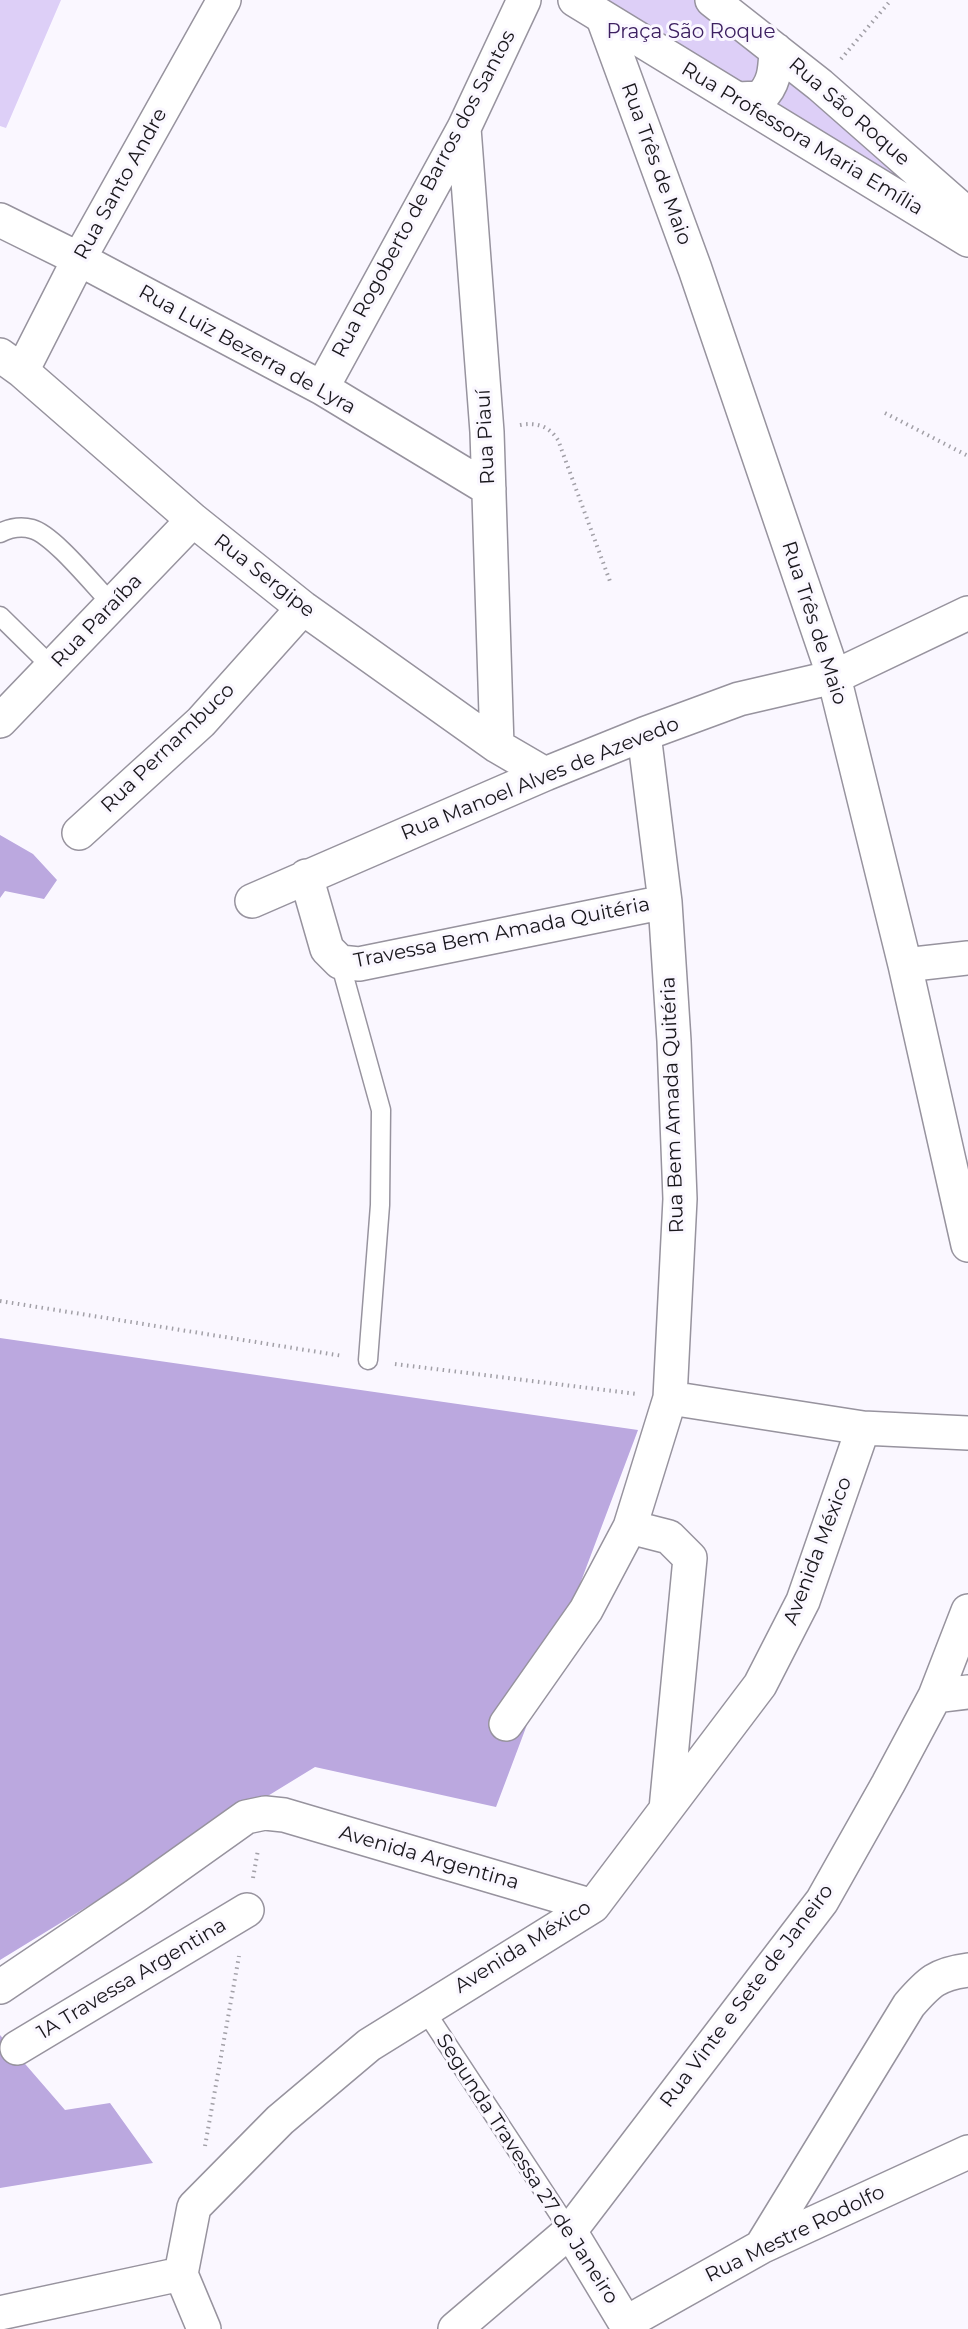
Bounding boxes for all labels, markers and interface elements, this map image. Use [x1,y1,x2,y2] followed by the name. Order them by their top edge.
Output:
[606,20,776,44] park label: Praça São Roque
[327,26,521,362] street label: Rua Rogoberto de Barros dos Santos
[783,53,915,171] street label: Rua São Roque
[677,57,927,221] street label: Rua Professora Maria Emília
[616,80,696,248] street label: Rua Três de Maio
[69,104,173,264] street label: Rua Santo Andre
[134,280,360,420] street label: Rua Luiz Bezerra de Lyra
[472,389,500,485] street label: Rua Piauí
[209,529,319,623] street label: Rua Sergipe
[776,538,852,708] street label: Rua Três de Maio
[47,569,147,673] street label: Rua Paraíba
[96,678,240,818] street label: Rua Pernambuco
[397,712,683,846] street label: Rua Manoel Alves de Azevedo
[352,892,652,974] street label: Travessa Bem Amada Quitéria
[657,976,689,1234] street label: Rua Bem Amada Quitéria
[779,1474,857,1628] street label: Avenida México
[336,1821,522,1895] street label: Avenida Argentina
[655,1880,839,2112] street label: Rua Vinte e Sete de Janeiro
[450,1895,596,1999] street label: Avenida México
[33,1913,231,2045] street label: 1A Travessa Argentina
[431,2029,623,2309] street label: Segunda Travessa 27 de Janeiro
[701,2180,889,2288] street label: Rua Mestre Rodolfo

